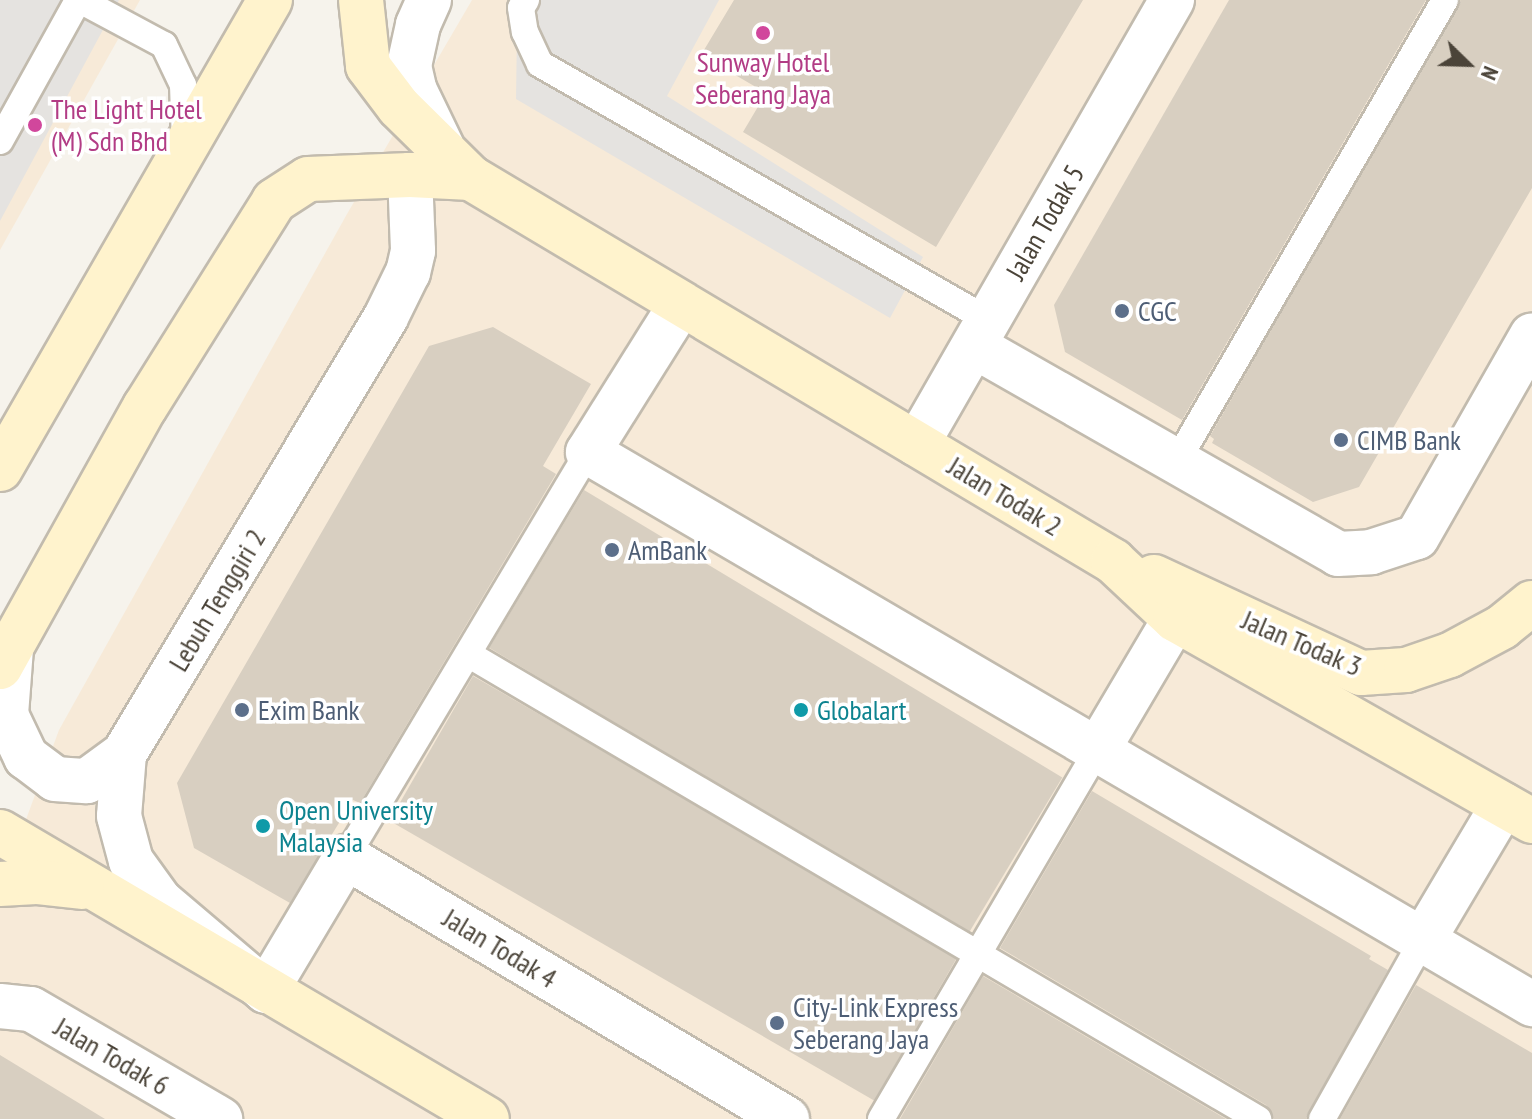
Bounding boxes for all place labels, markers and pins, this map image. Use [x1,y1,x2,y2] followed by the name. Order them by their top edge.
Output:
[754,24,772,42] marker: Sunway Hotel Seberang Jaya
[695,45,831,111] place label: Sunway Hotel Seberang Jaya
[51,92,202,158] place label: The Light Hotel (M) Sdn Bhd
[26,116,44,134] marker: The Light Hotel (M) Sdn Bhd
[1138,294,1177,328] place label: CGC
[1113,302,1131,320] marker: CGC
[1357,423,1461,457] place label: CIMB Bank
[1332,431,1350,449] marker: CIMB Bank
[628,533,707,567] place label: AmBank
[603,541,621,559] marker: AmBank
[258,693,359,727] place label: Exim Bank
[817,693,907,727] place label: Globalart
[233,701,251,719] marker: Exim Bank
[792,701,810,719] marker: Globalart
[279,793,433,859] place label: Open University Malaysia
[254,817,272,835] marker: Open University Malaysia
[793,990,959,1056] place label: City-Link Express Seberang Jaya
[768,1014,786,1032] marker: City-Link Express Seberang Jaya

